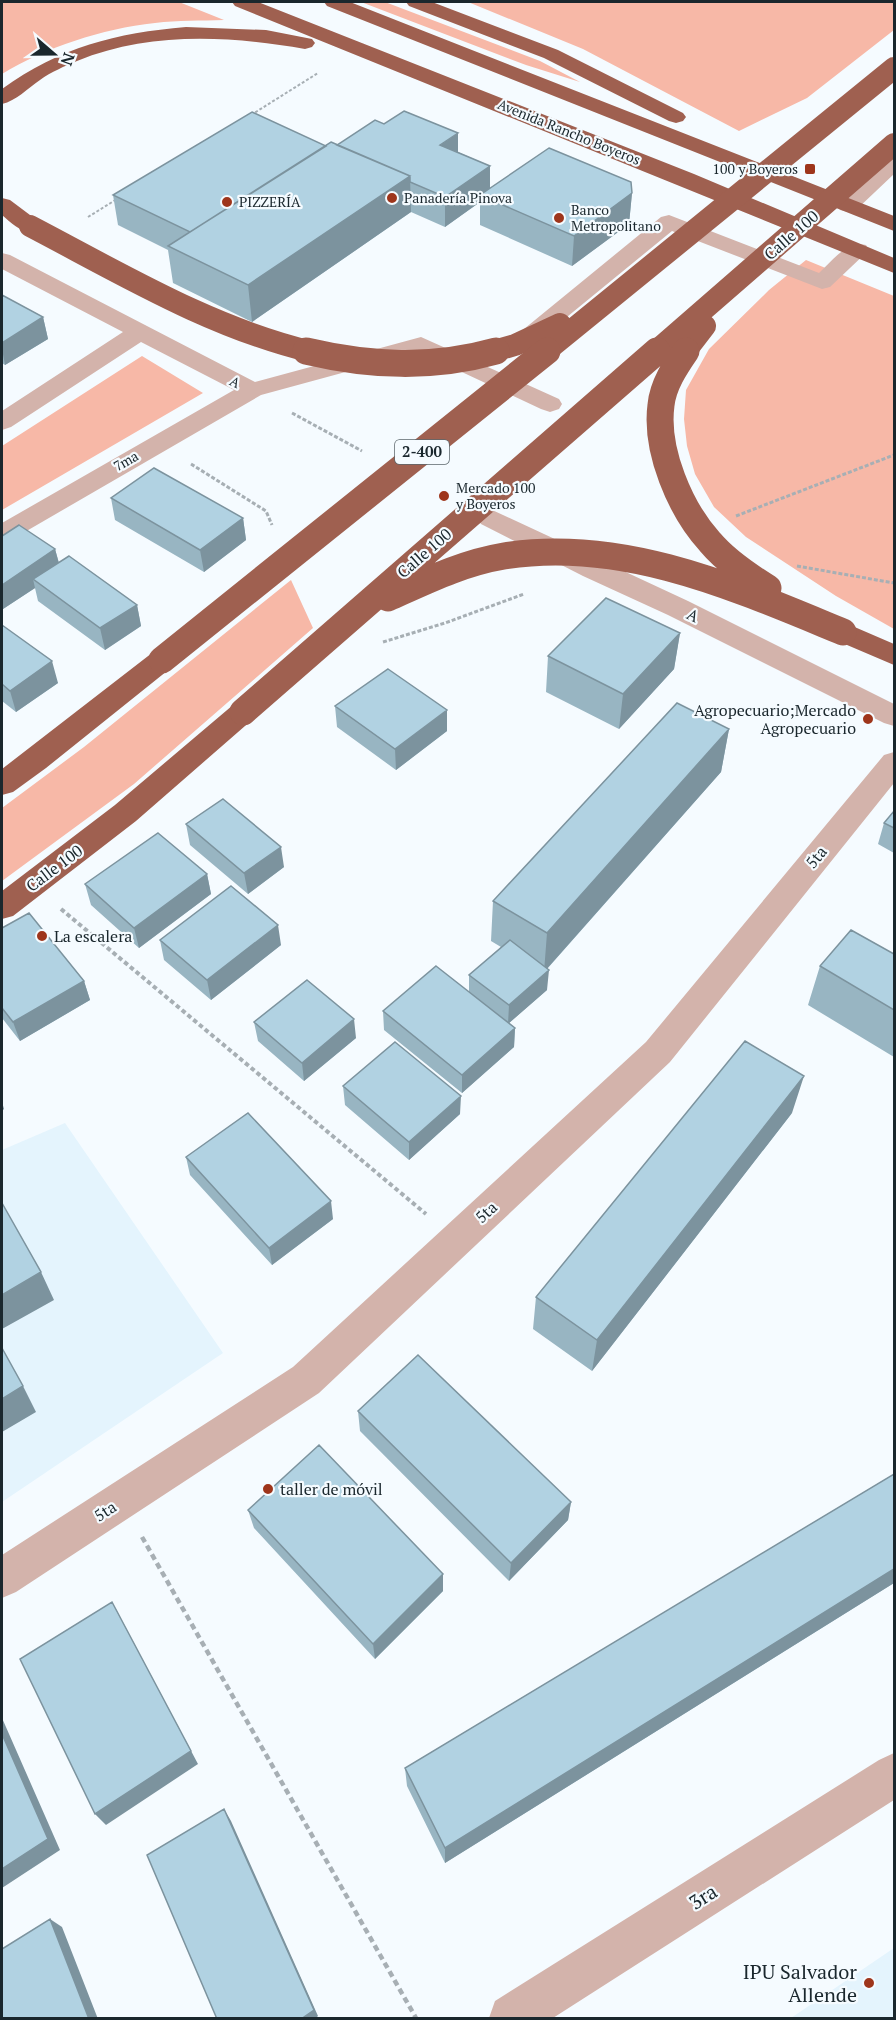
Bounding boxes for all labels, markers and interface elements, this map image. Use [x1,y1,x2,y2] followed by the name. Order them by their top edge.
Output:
[24,24,84,84] north arrow
[56,50,81,69] text: N
[495,94,643,169] street label: Avenida Rancho Boyeros
[713,159,798,178] place label: 100 y Boyeros
[803,162,817,176] marker: 100 y Boyeros
[404,188,512,207] place label: Panadería Pinova
[385,191,399,205] marker: Panadería Pinova
[239,192,301,211] place label: PIZZERÍA
[220,195,234,209] marker: PIZZERÍA
[571,200,661,235] place label: Banco Metropolitano
[759,205,823,265] street label: Calle 100
[552,211,566,225] marker: Banco Metropolitano
[227,371,244,392] street label: A
[395,440,449,464] road number: 2-400
[110,446,142,475] street label: 7ma
[455,478,535,513] place label: Mercado 100 y Boyeros
[437,489,451,503] marker: Mercado 100 y Boyeros
[392,523,456,583] street label: Calle 100
[683,603,703,627] street label: A
[694,699,856,739] place label: Agropecuario;Mercado Agropecuario
[861,712,875,726] marker: Agropecuario;Mercado Agropecuario
[21,839,87,897] street label: Calle 100
[800,841,832,873] street label: 5ta
[54,925,132,947] place label: La escalera
[35,929,49,943] marker: La escalera
[470,1196,502,1228] street label: 5ta
[280,1478,383,1500] place label: taller de móvil
[261,1482,275,1496] marker: taller de móvil
[90,1496,120,1526] street label: 5ta
[684,1878,722,1916] street label: 3ra
[743,1958,857,2008] place label: IPU Salvador Allende
[862,1976,876,1990] marker: IPU Salvador Allende

